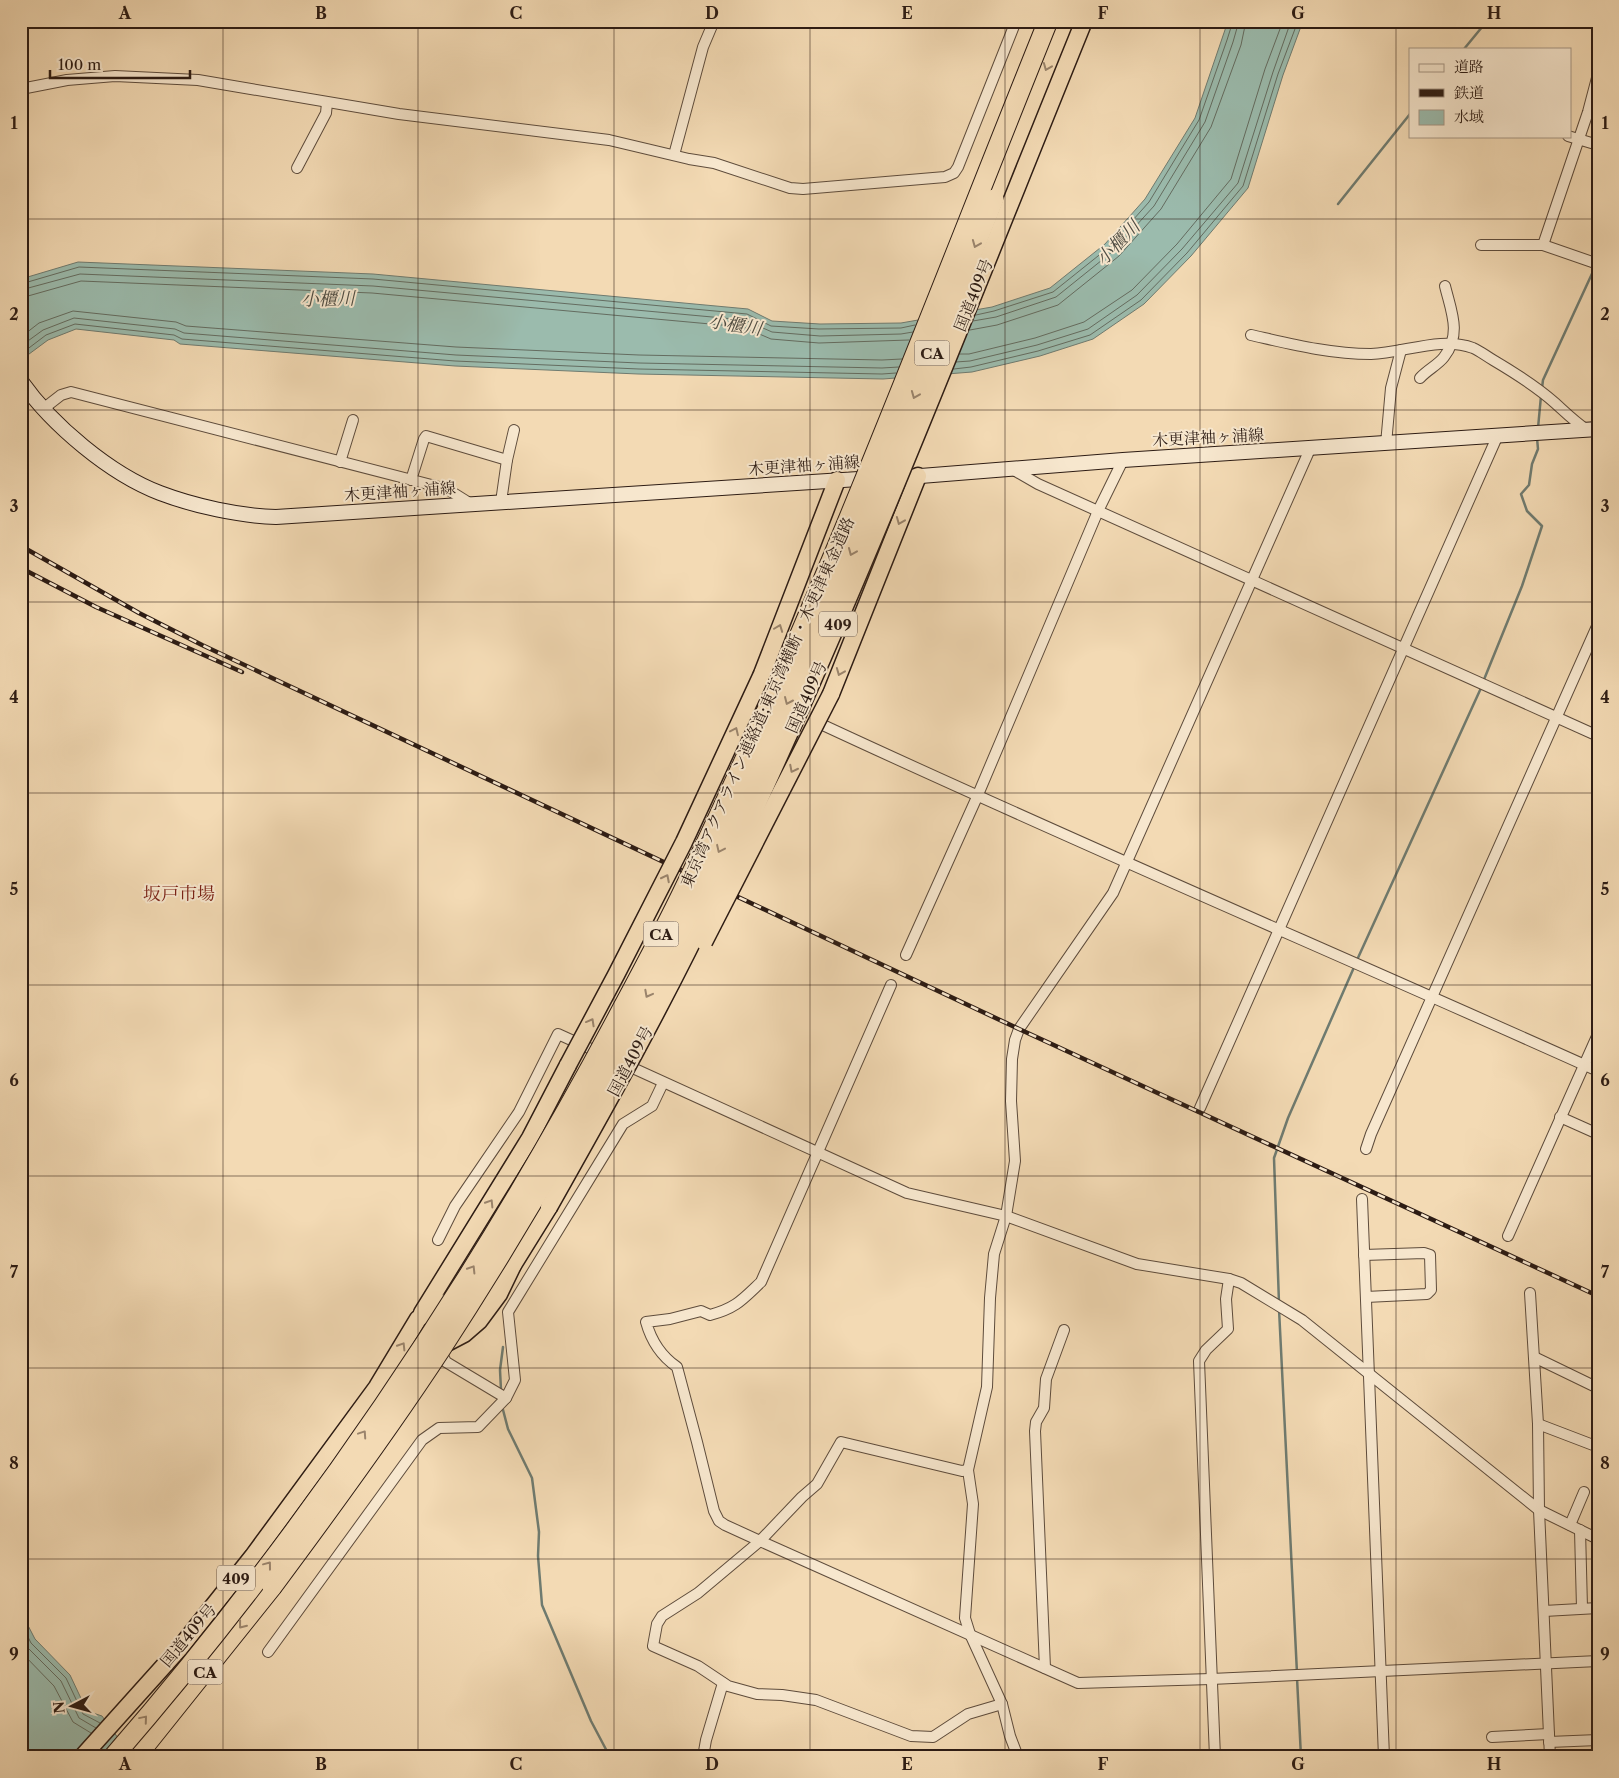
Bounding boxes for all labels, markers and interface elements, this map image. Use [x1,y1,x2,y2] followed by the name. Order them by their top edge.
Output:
[118,3,132,23] text: A
[315,3,327,23] text: B
[510,3,522,23] text: C
[705,3,719,23] text: D
[901,3,913,23] text: E
[1098,3,1109,23] text: F
[1291,3,1305,23] text: G
[1487,3,1501,23] text: H
[50,48,190,80] scale bar
[1409,48,1572,138] legend
[58,55,101,74] text: 100 m
[1454,57,1484,76] text: 道路
[1043,62,1053,70] one-way arrow
[1454,83,1484,102] text: 鉄道
[1454,107,1484,126] text: 水域
[10,113,18,133] text: 1
[1601,113,1609,133] text: 1
[1091,214,1146,270] water label: 小櫃川
[971,240,981,248] one-way arrow
[949,256,997,334] street label: 国道409号
[301,287,357,310] water label: 小櫃川
[9,304,19,324] text: 2
[1600,304,1610,324] text: 2
[707,310,765,340] water label: 小櫃川
[914,340,950,366] road number: CA
[911,391,921,399] one-way arrow
[1152,424,1264,450] street label: 木更津袖ヶ浦線
[747,451,861,479] street label: 木更津袖ヶ浦線
[343,477,457,505] street label: 木更津袖ヶ浦線
[9,496,19,516] text: 3
[1600,496,1610,516] text: 3
[676,514,858,890] street label: 東京湾アクアライン連絡道;東京湾横断・木更津東金道路
[896,516,907,525] one-way arrow
[848,547,859,556] one-way arrow
[819,612,857,636] road number: 409
[773,624,784,633] one-way arrow
[781,658,831,736] street label: 国道409号
[836,667,846,676] one-way arrow
[9,687,19,707] text: 4
[1600,687,1610,707] text: 4
[783,696,794,705] one-way arrow
[729,727,740,736] one-way arrow
[789,764,800,773] one-way arrow
[716,844,727,853] one-way arrow
[660,874,670,883] one-way arrow
[10,879,19,899] text: 5
[1601,879,1610,899] text: 5
[143,883,215,905] district label: 坂戸市場
[644,922,678,946] road number: CA
[644,989,654,998] one-way arrow
[585,1018,595,1027] one-way arrow
[603,1022,657,1100] street label: 国道409号
[9,1070,19,1090] text: 6
[1600,1070,1610,1090] text: 6
[483,1200,493,1209] one-way arrow
[10,1262,19,1282] text: 7
[1601,1262,1610,1282] text: 7
[466,1265,476,1274] one-way arrow
[396,1342,406,1351] one-way arrow
[357,1430,367,1439] one-way arrow
[9,1453,19,1473] text: 8
[1600,1453,1610,1473] text: 8
[262,1561,271,1571] one-way arrow
[217,1566,255,1590] road number: 409
[156,1599,220,1671] street label: 国道409号
[239,1619,248,1629] one-way arrow
[9,1644,19,1664] text: 9
[1600,1644,1610,1664] text: 9
[188,1660,222,1684] road number: CA
[48,1680,98,1730] north arrow
[49,1700,69,1714] text: N
[139,1716,148,1725] one-way arrow
[118,1754,132,1774] text: A
[315,1754,327,1774] text: B
[510,1754,522,1774] text: C
[705,1754,719,1774] text: D
[901,1754,913,1774] text: E
[1098,1754,1109,1774] text: F
[1291,1754,1305,1774] text: G
[1487,1754,1501,1774] text: H

